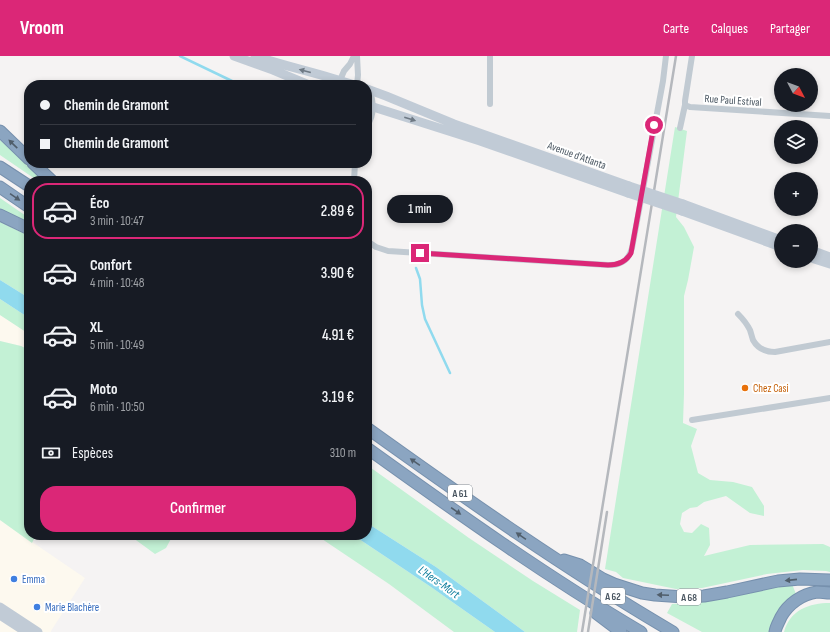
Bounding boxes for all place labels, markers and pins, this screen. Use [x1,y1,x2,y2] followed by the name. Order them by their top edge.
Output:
[753,382,789,395] place label: Chez Casi
[740,383,750,393] marker: Chez Casi
[22,573,45,586] place label: Emma
[9,574,19,584] marker: Emma
[45,601,99,614] place label: Marie Blachère
[32,602,42,612] marker: Marie Blachère

